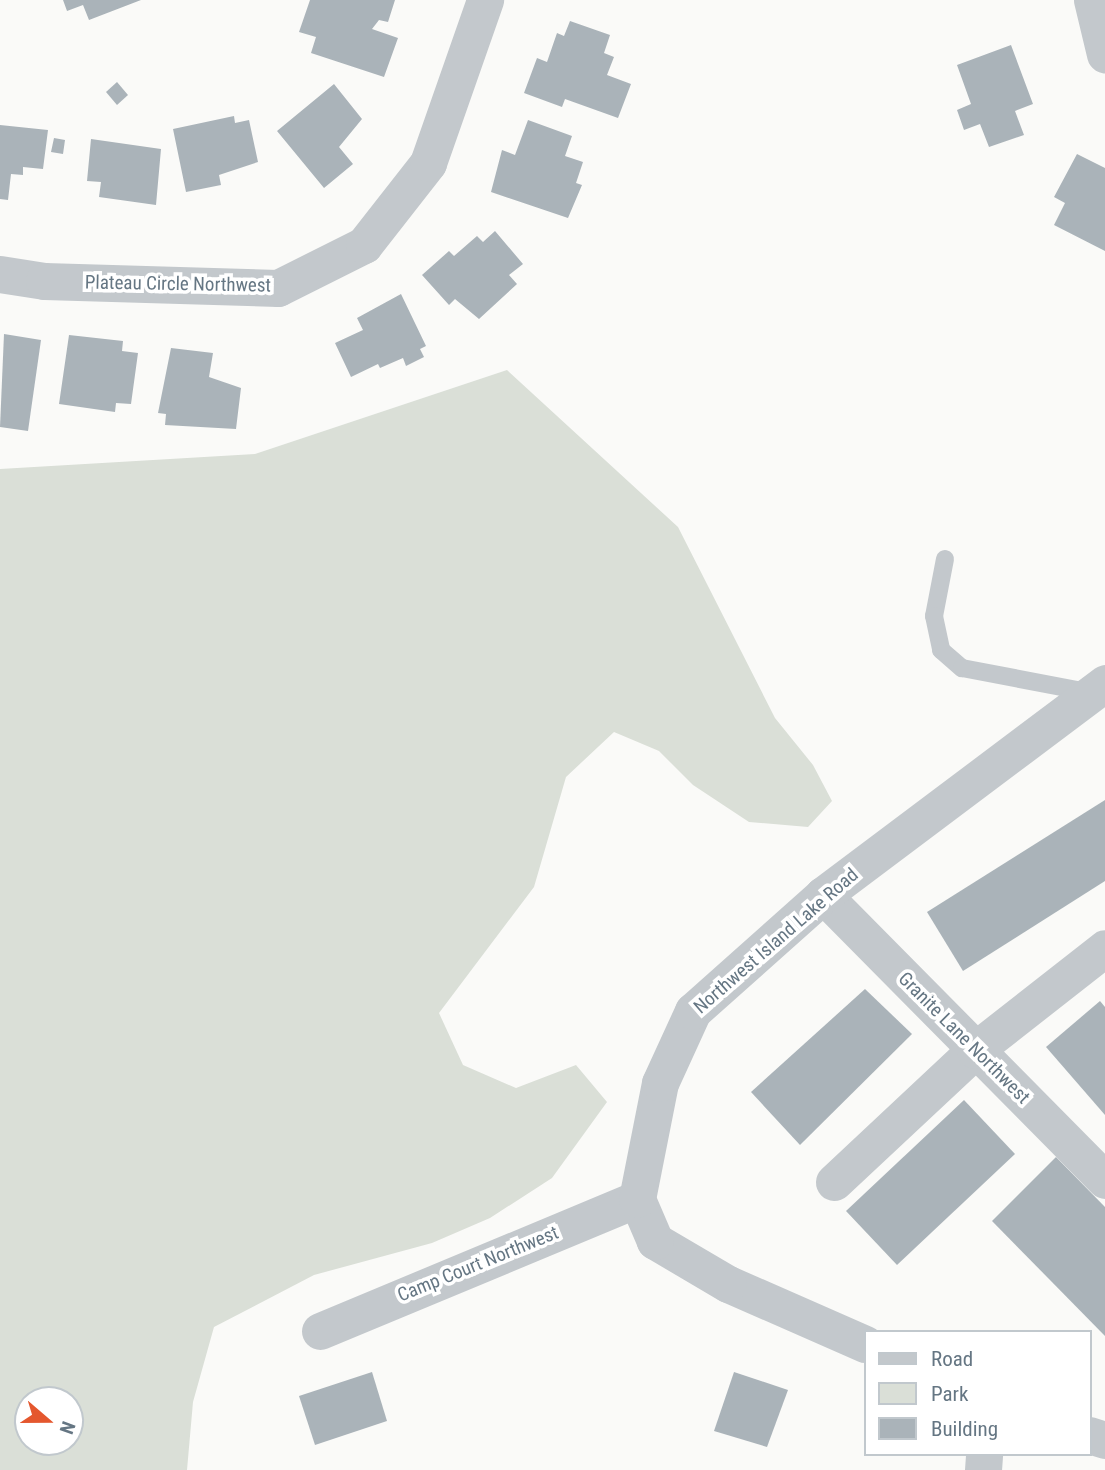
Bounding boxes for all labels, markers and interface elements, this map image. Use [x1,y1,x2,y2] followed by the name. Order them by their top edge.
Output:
[85,271,271,297] street label: Plateau Circle Northwest
[689,863,863,1019] street label: Northwest Island Lake Road
[893,967,1035,1109] street label: Granite Lane Northwest
[394,1221,562,1307] street label: Camp Court Northwest
[864,1330,1091,1456] legend
[931,1347,973,1371] text: Road
[931,1382,968,1406] text: Park
[14,1386,84,1456] north arrow
[931,1417,998,1441] text: Building
[55,1418,80,1437] text: N

